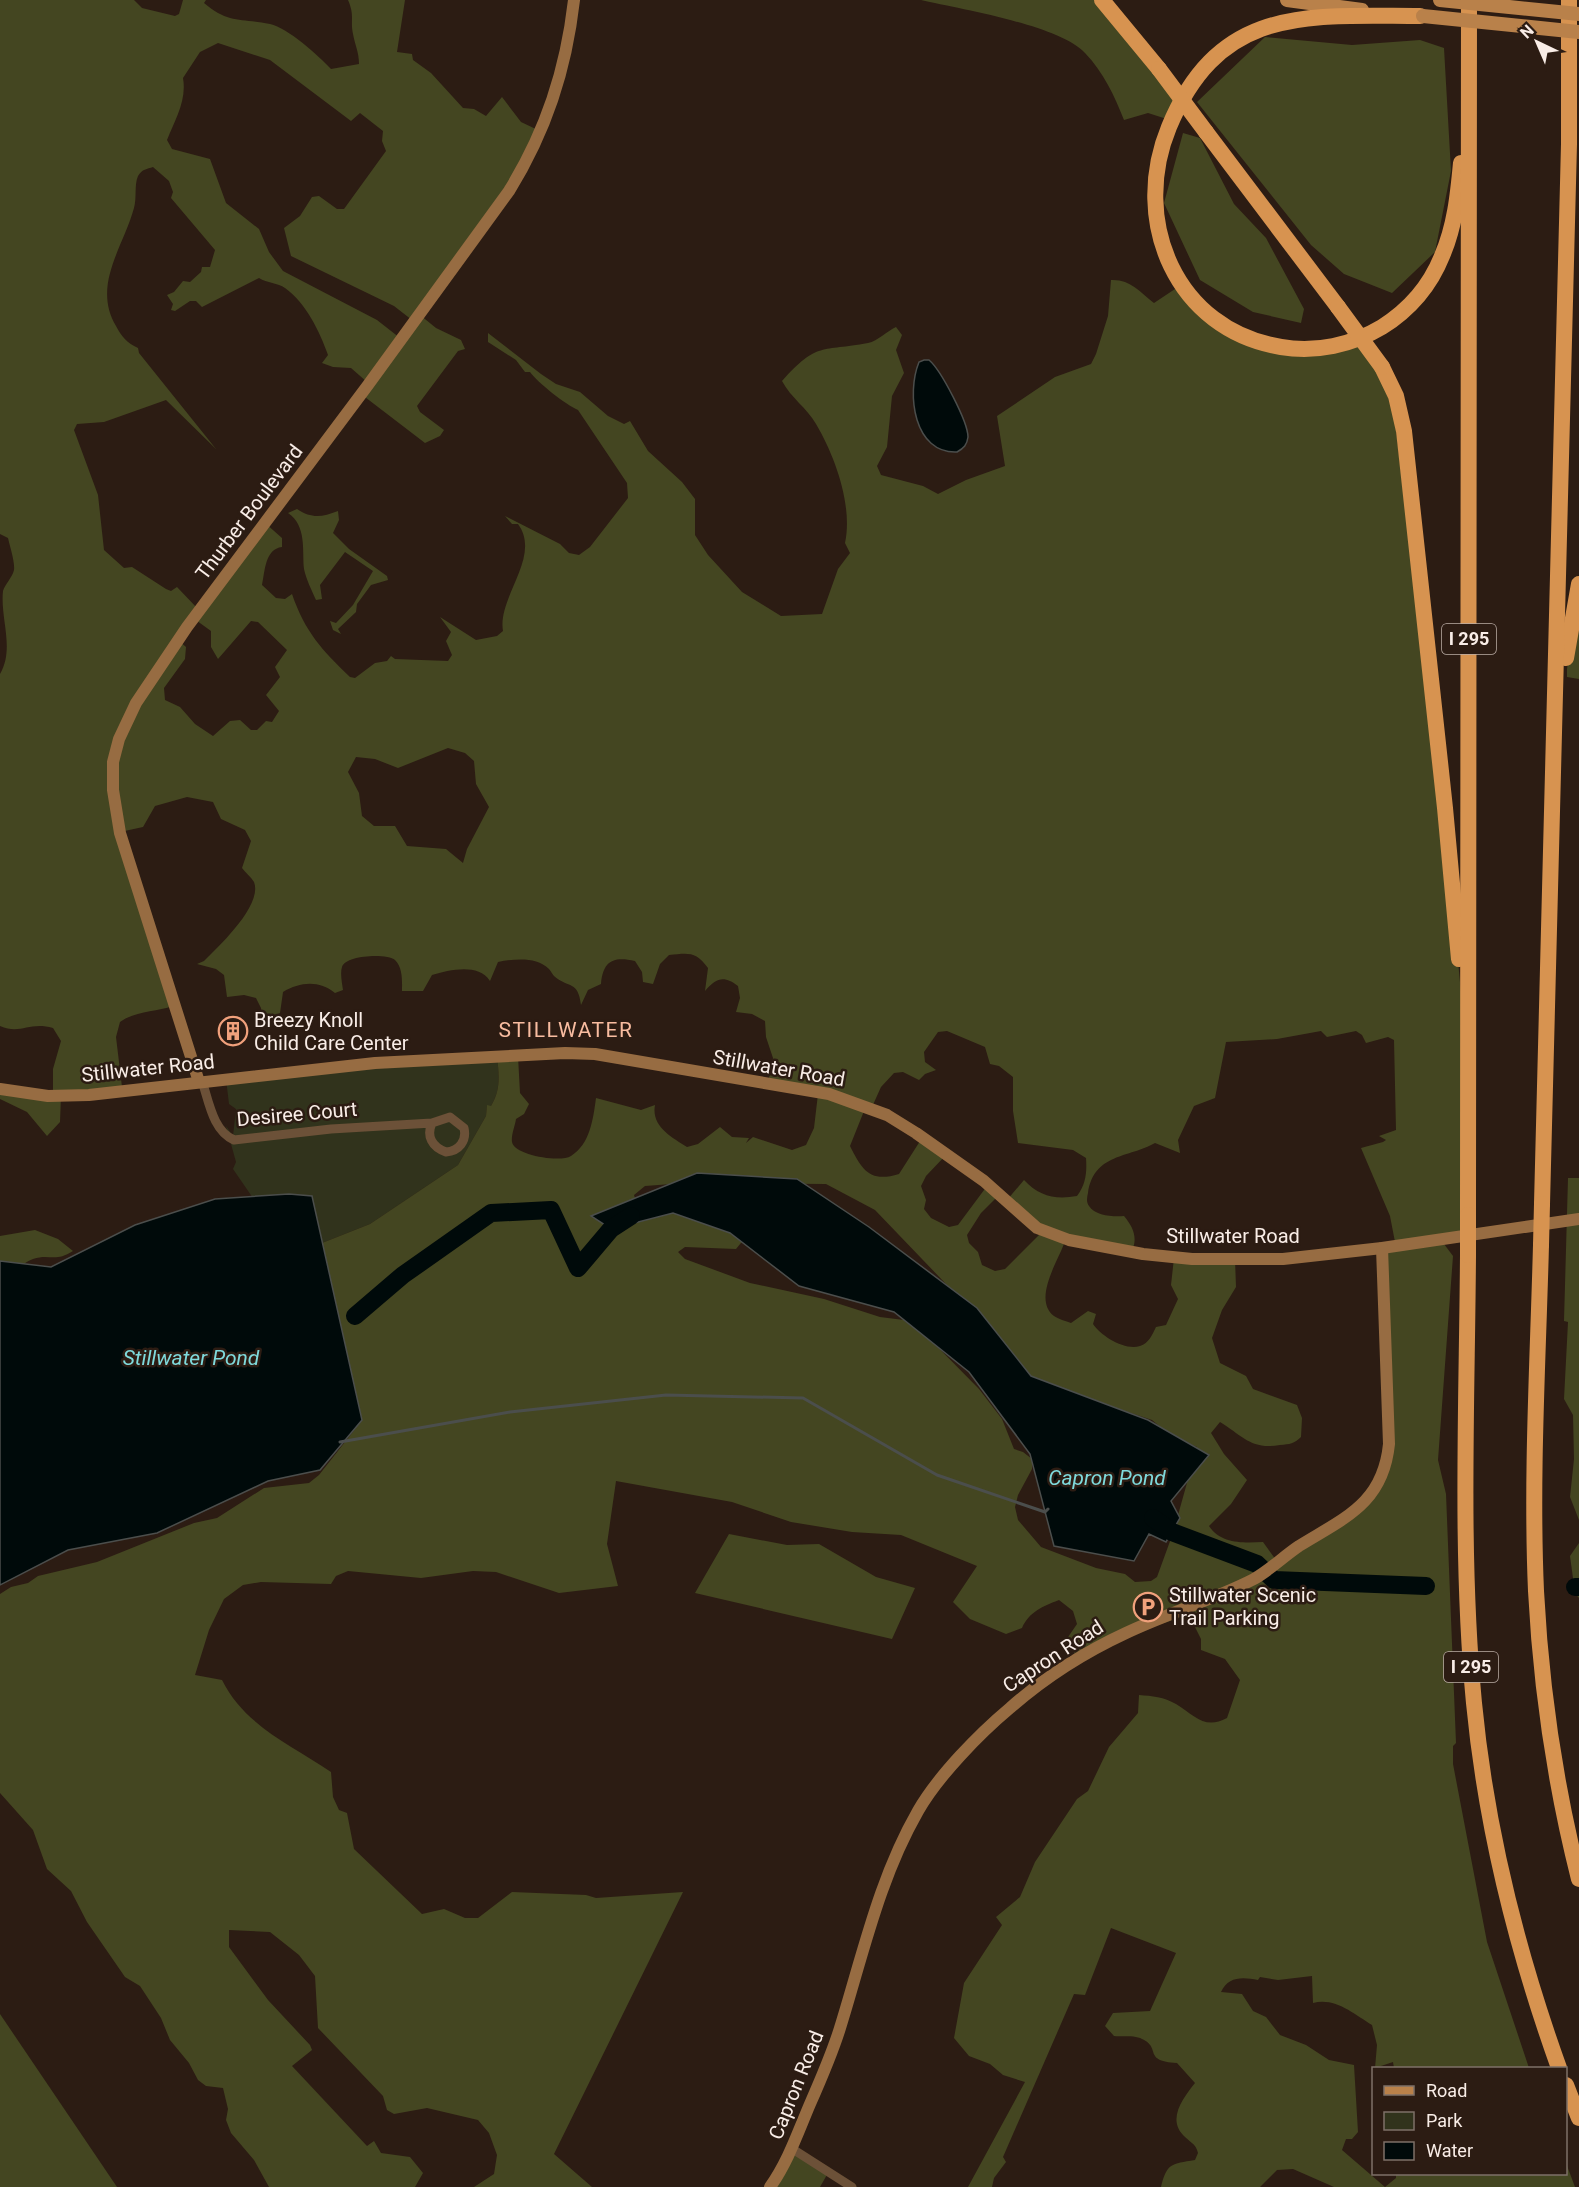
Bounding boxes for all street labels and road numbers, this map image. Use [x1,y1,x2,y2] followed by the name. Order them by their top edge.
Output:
[190,440,308,584] street label: Thurber Boulevard
[1442,624,1496,654] road number: I 295
[711,1045,847,1091] street label: Stillwater Road
[80,1049,216,1087] street label: Stillwater Road
[236,1097,358,1131] street label: Desiree Court
[1166,1224,1300,1248] street label: Stillwater Road
[998,1615,1108,1697] street label: Capron Road
[1444,1652,1498,1682] road number: I 295
[763,2027,829,2143] street label: Capron Road

